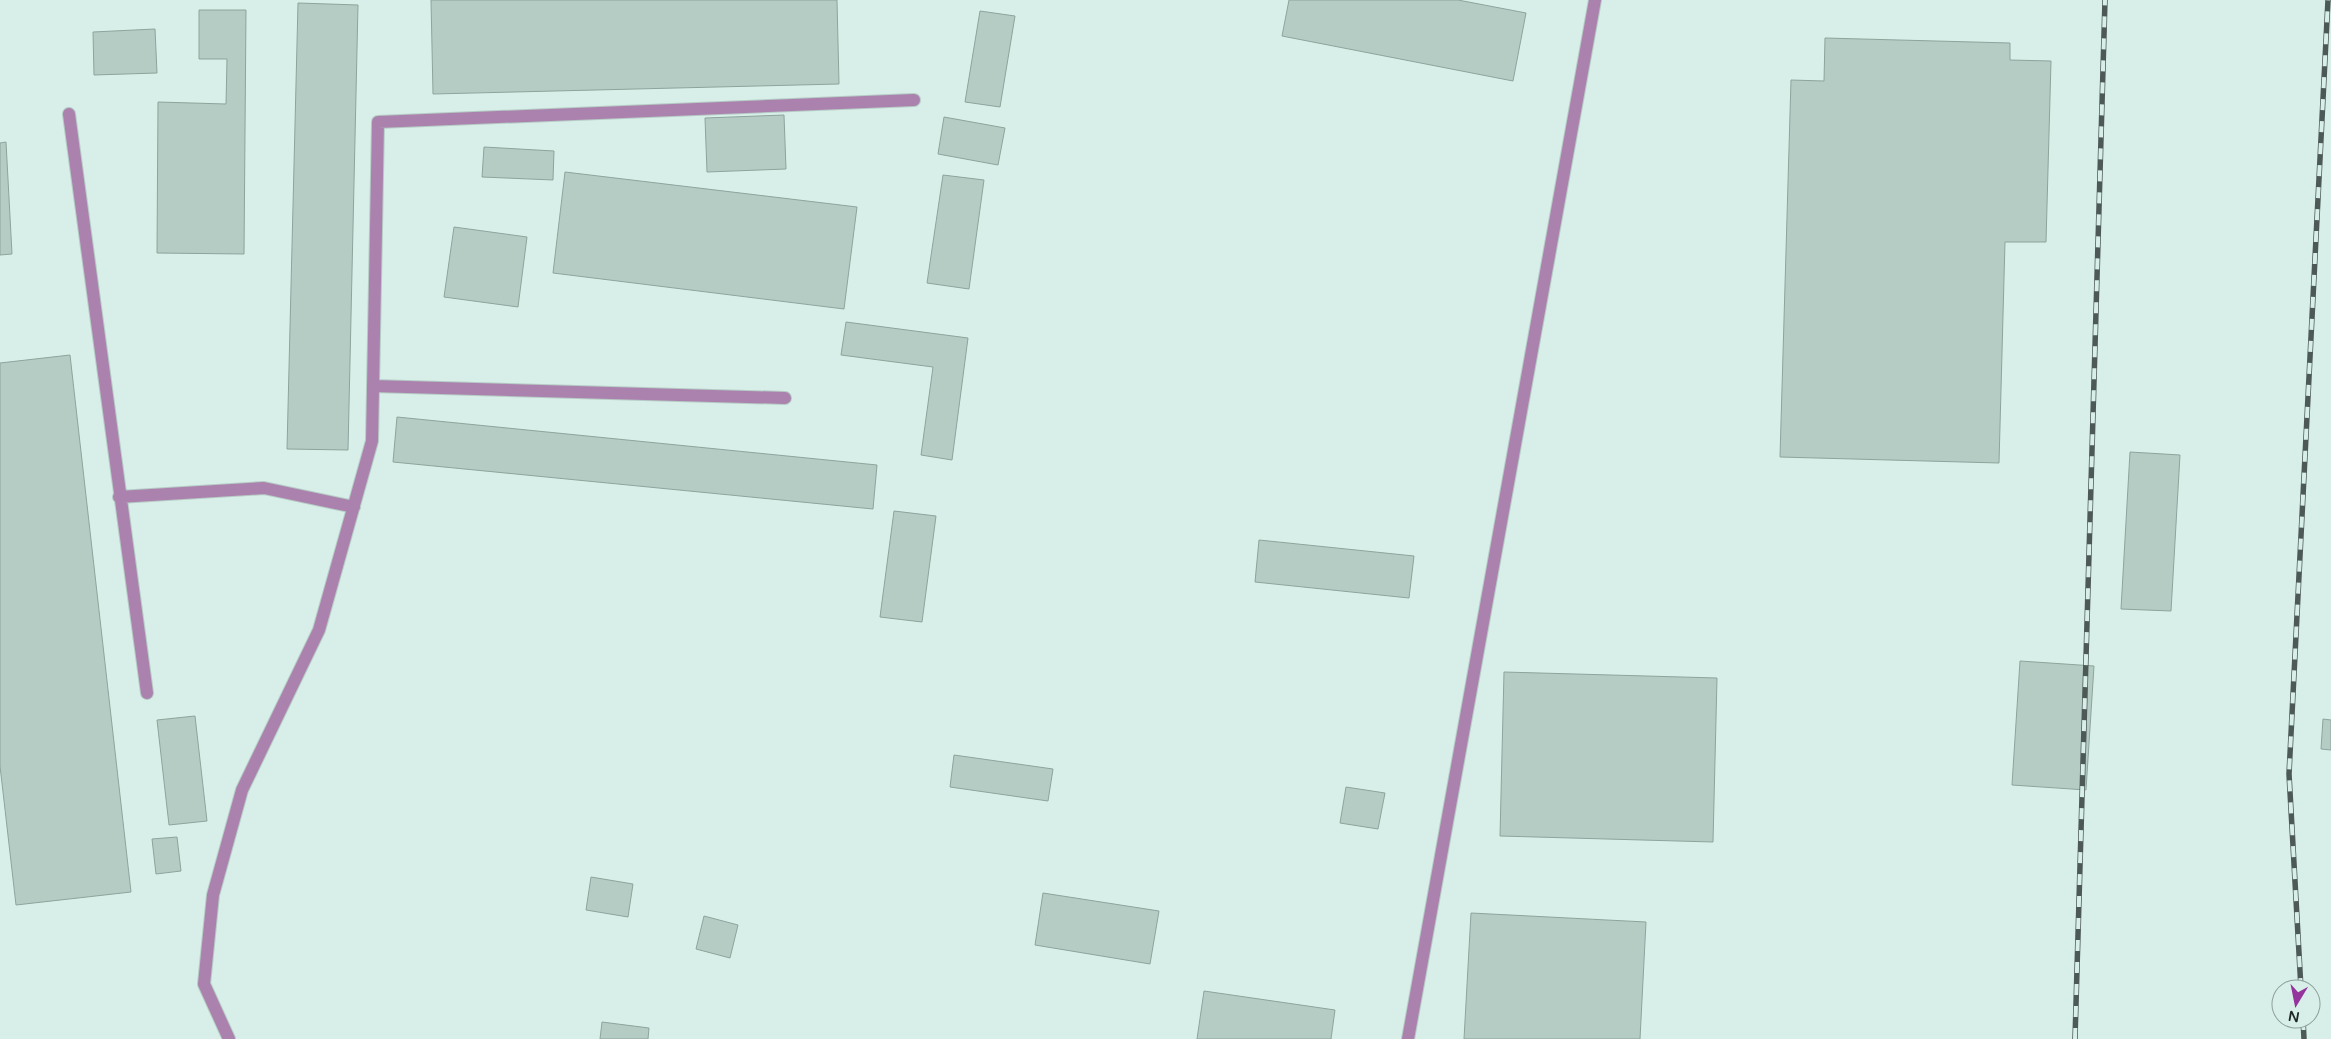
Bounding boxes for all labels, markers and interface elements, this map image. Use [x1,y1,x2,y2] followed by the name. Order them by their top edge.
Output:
[2271,979,2321,1029] north arrow
[2287,1007,2301,1026] text: N

